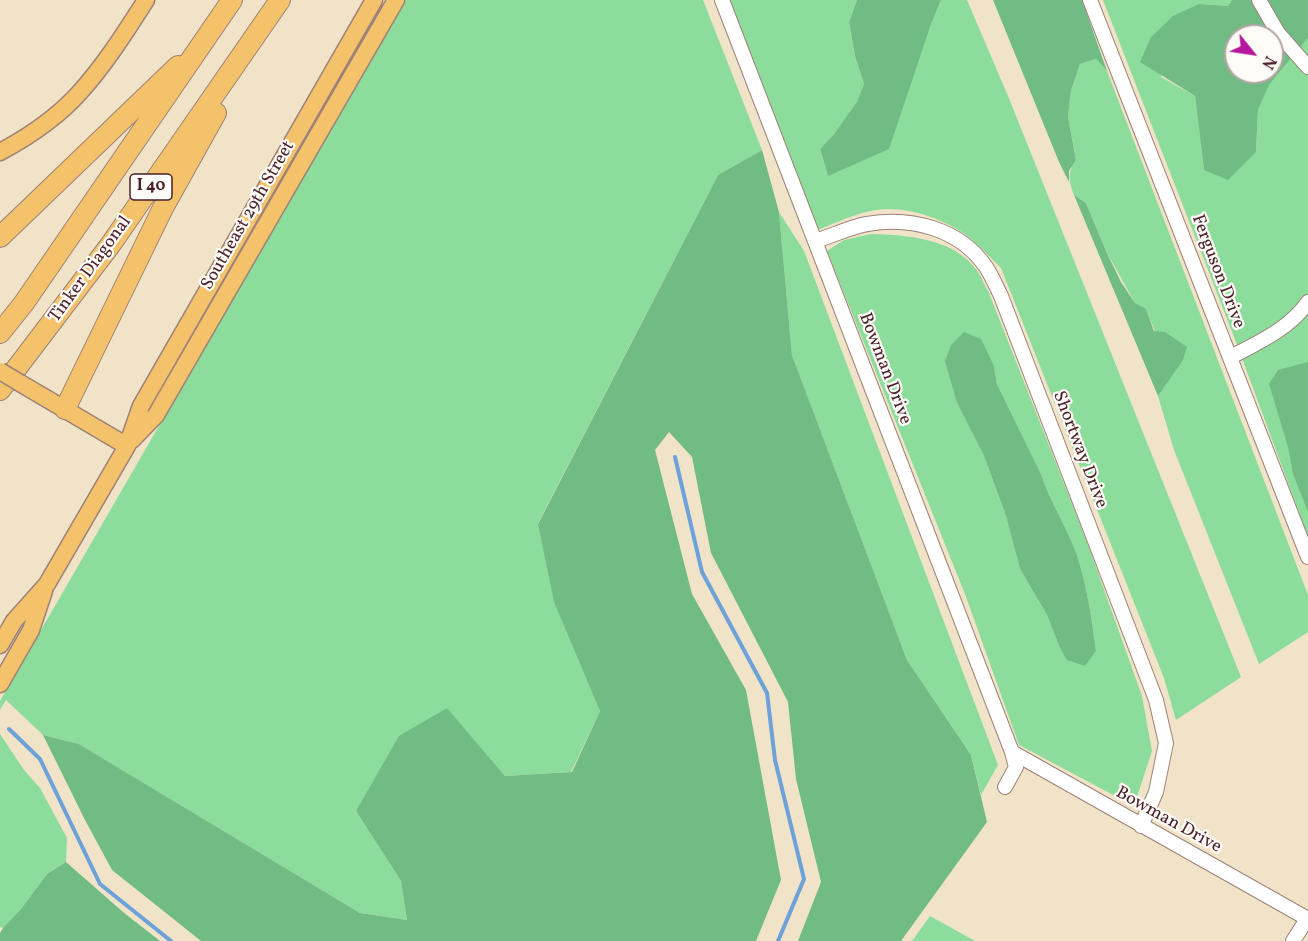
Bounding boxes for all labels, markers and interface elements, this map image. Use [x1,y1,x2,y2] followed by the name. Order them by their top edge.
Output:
[1224,24,1284,84] north arrow
[1255,51,1280,73] text: N
[198,138,300,294] street label: Southeast 29th Street
[130,174,172,200] road number: I 40
[1185,212,1249,332] street label: Ferguson Drive
[45,213,137,327] street label: Tinker Diagonal
[853,310,915,428] street label: Bowman Drive
[1047,388,1111,512] street label: Shortway Drive
[1111,783,1225,859] street label: Bowman Drive

